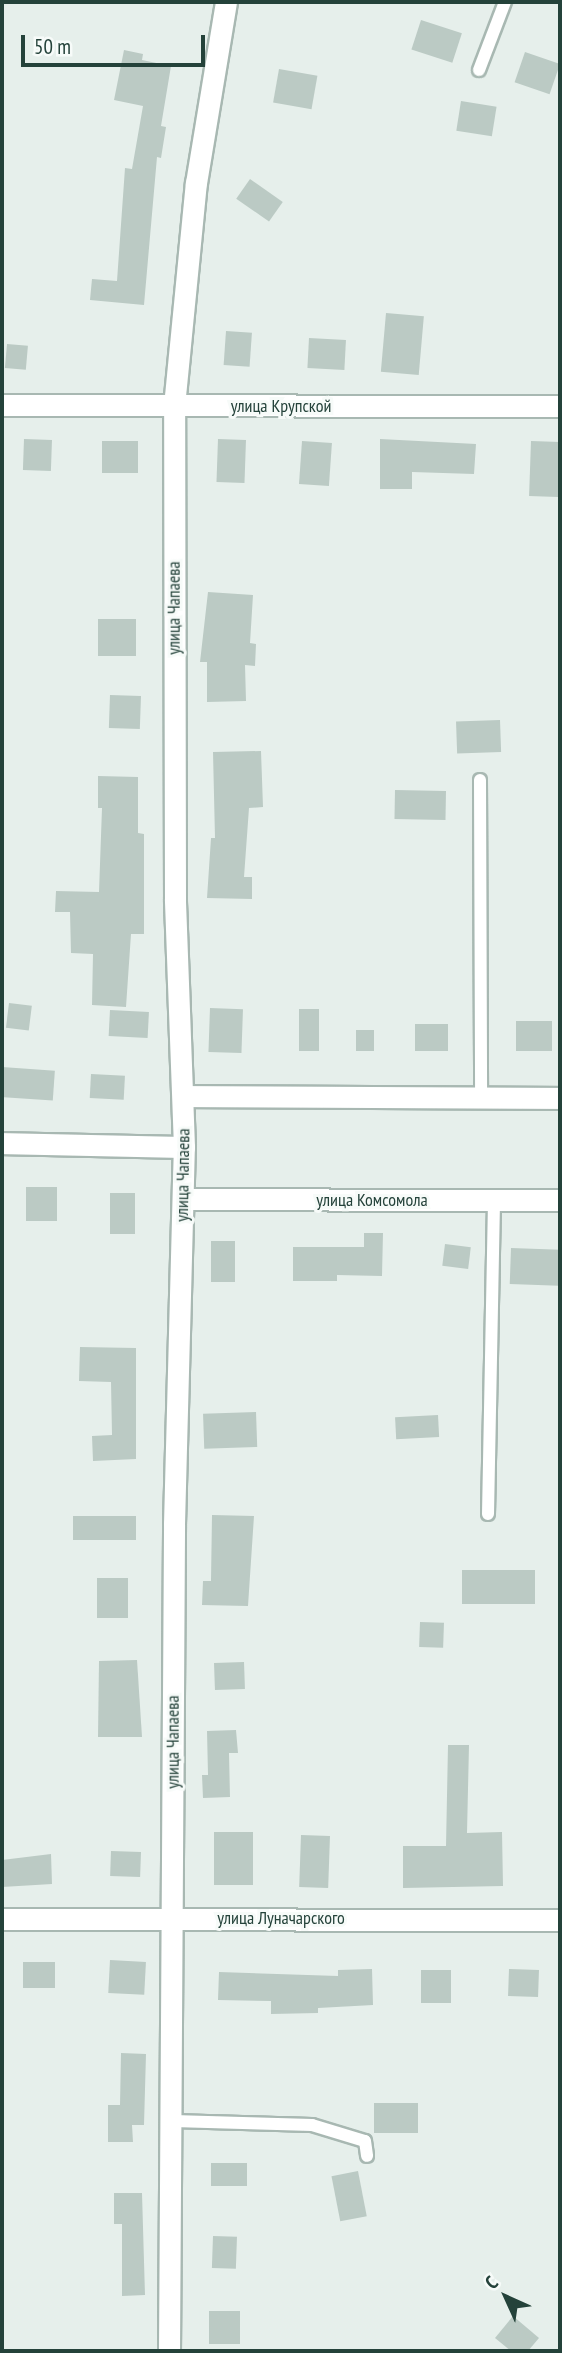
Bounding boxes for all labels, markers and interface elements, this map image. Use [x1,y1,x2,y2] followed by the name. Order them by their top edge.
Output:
[24,21,208,65] scale bar
[34,33,71,60] text: 50 m
[231,395,331,417] street label: улица Крупской
[163,561,185,655] street label: улица Чапаева
[171,1128,195,1222] street label: улица Чапаева
[316,1189,428,1211] street label: улица Комсомола
[162,1695,184,1789] street label: улица Чапаева
[217,1907,345,1929] street label: улица Луначарского
[471,2262,541,2332] north arrow
[480,2271,503,2294] text: С

